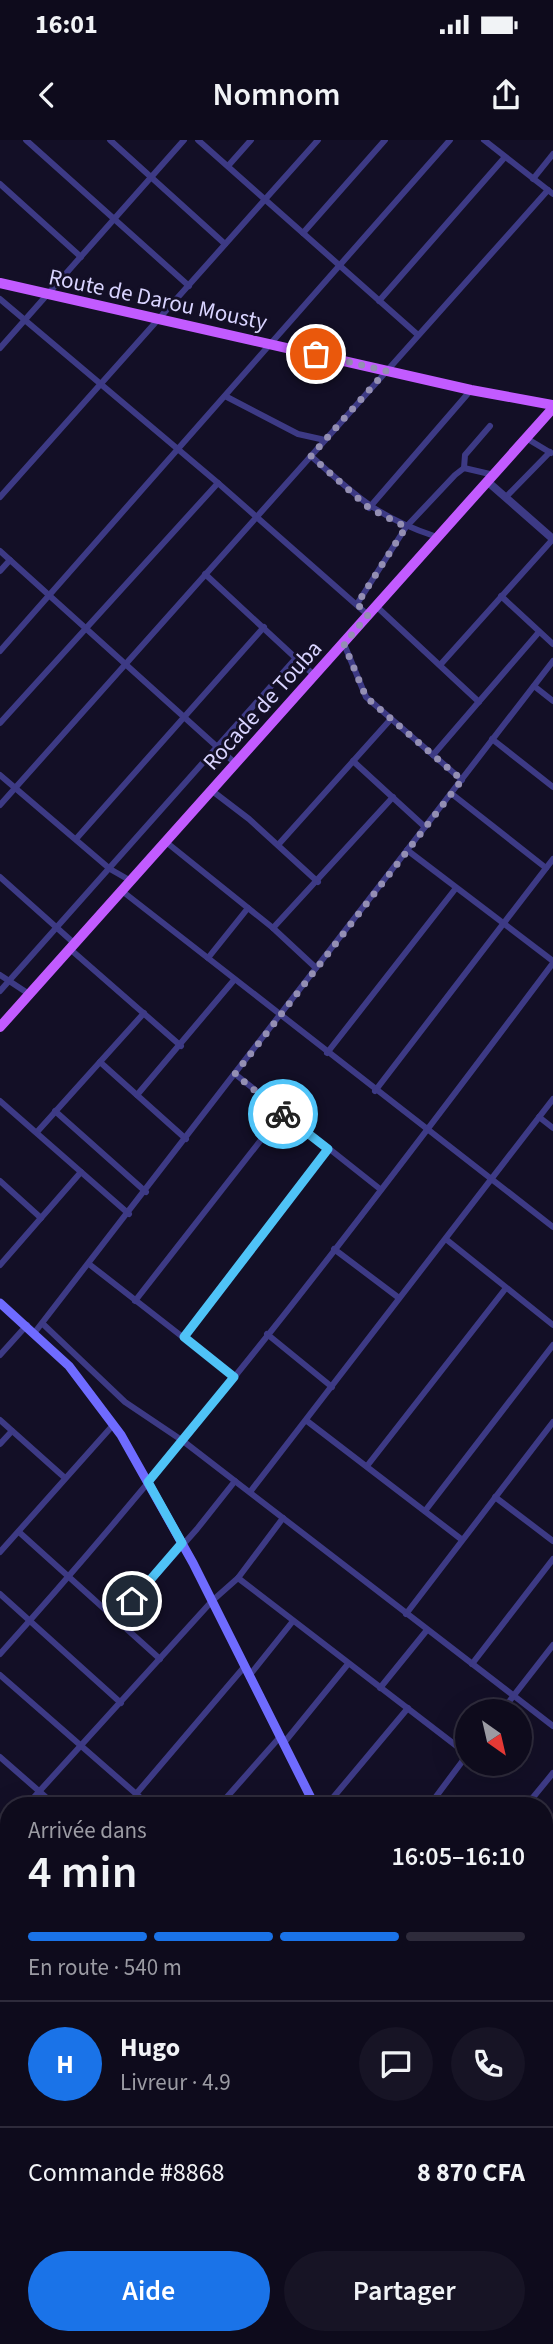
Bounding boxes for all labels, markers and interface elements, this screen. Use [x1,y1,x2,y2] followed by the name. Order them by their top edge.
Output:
[35,6,98,43] text: 16:01
[212,72,341,118] text: Nomnom
[28,76,66,114] icon: back
[487,76,525,114] icon: share
[46,260,270,339] street label: Route de Darou Mousty
[286,324,346,384] pin
[297,335,335,373] icon: bag
[195,633,330,777] street label: Rocade de Touba
[248,1079,318,1149] courier
[264,1095,302,1133] icon: bike
[102,1571,162,1631] pin
[113,1582,151,1620] icon: home
[455,1699,532,1776] north arrow
[455,1699,532,1776] map controls
[28,1814,147,1847] text: Arrivée dans
[392,1838,525,1875] text: 16:05–16:10
[28,1840,137,1905] text: 4 min
[28,1951,182,1984] text: En route · 540 m
[359,2027,433,2101] button: chat
[451,2027,525,2101] button: phone
[120,2029,180,2066] text: Hugo
[56,2046,74,2083] text: H
[120,2066,231,2099] text: Livreur · 4.9
[28,2154,225,2191] text: Commande #8868
[417,2154,525,2191] text: 8 870 CFA
[28,2251,270,2331] button: Aide
[284,2251,525,2331] button: Partager

